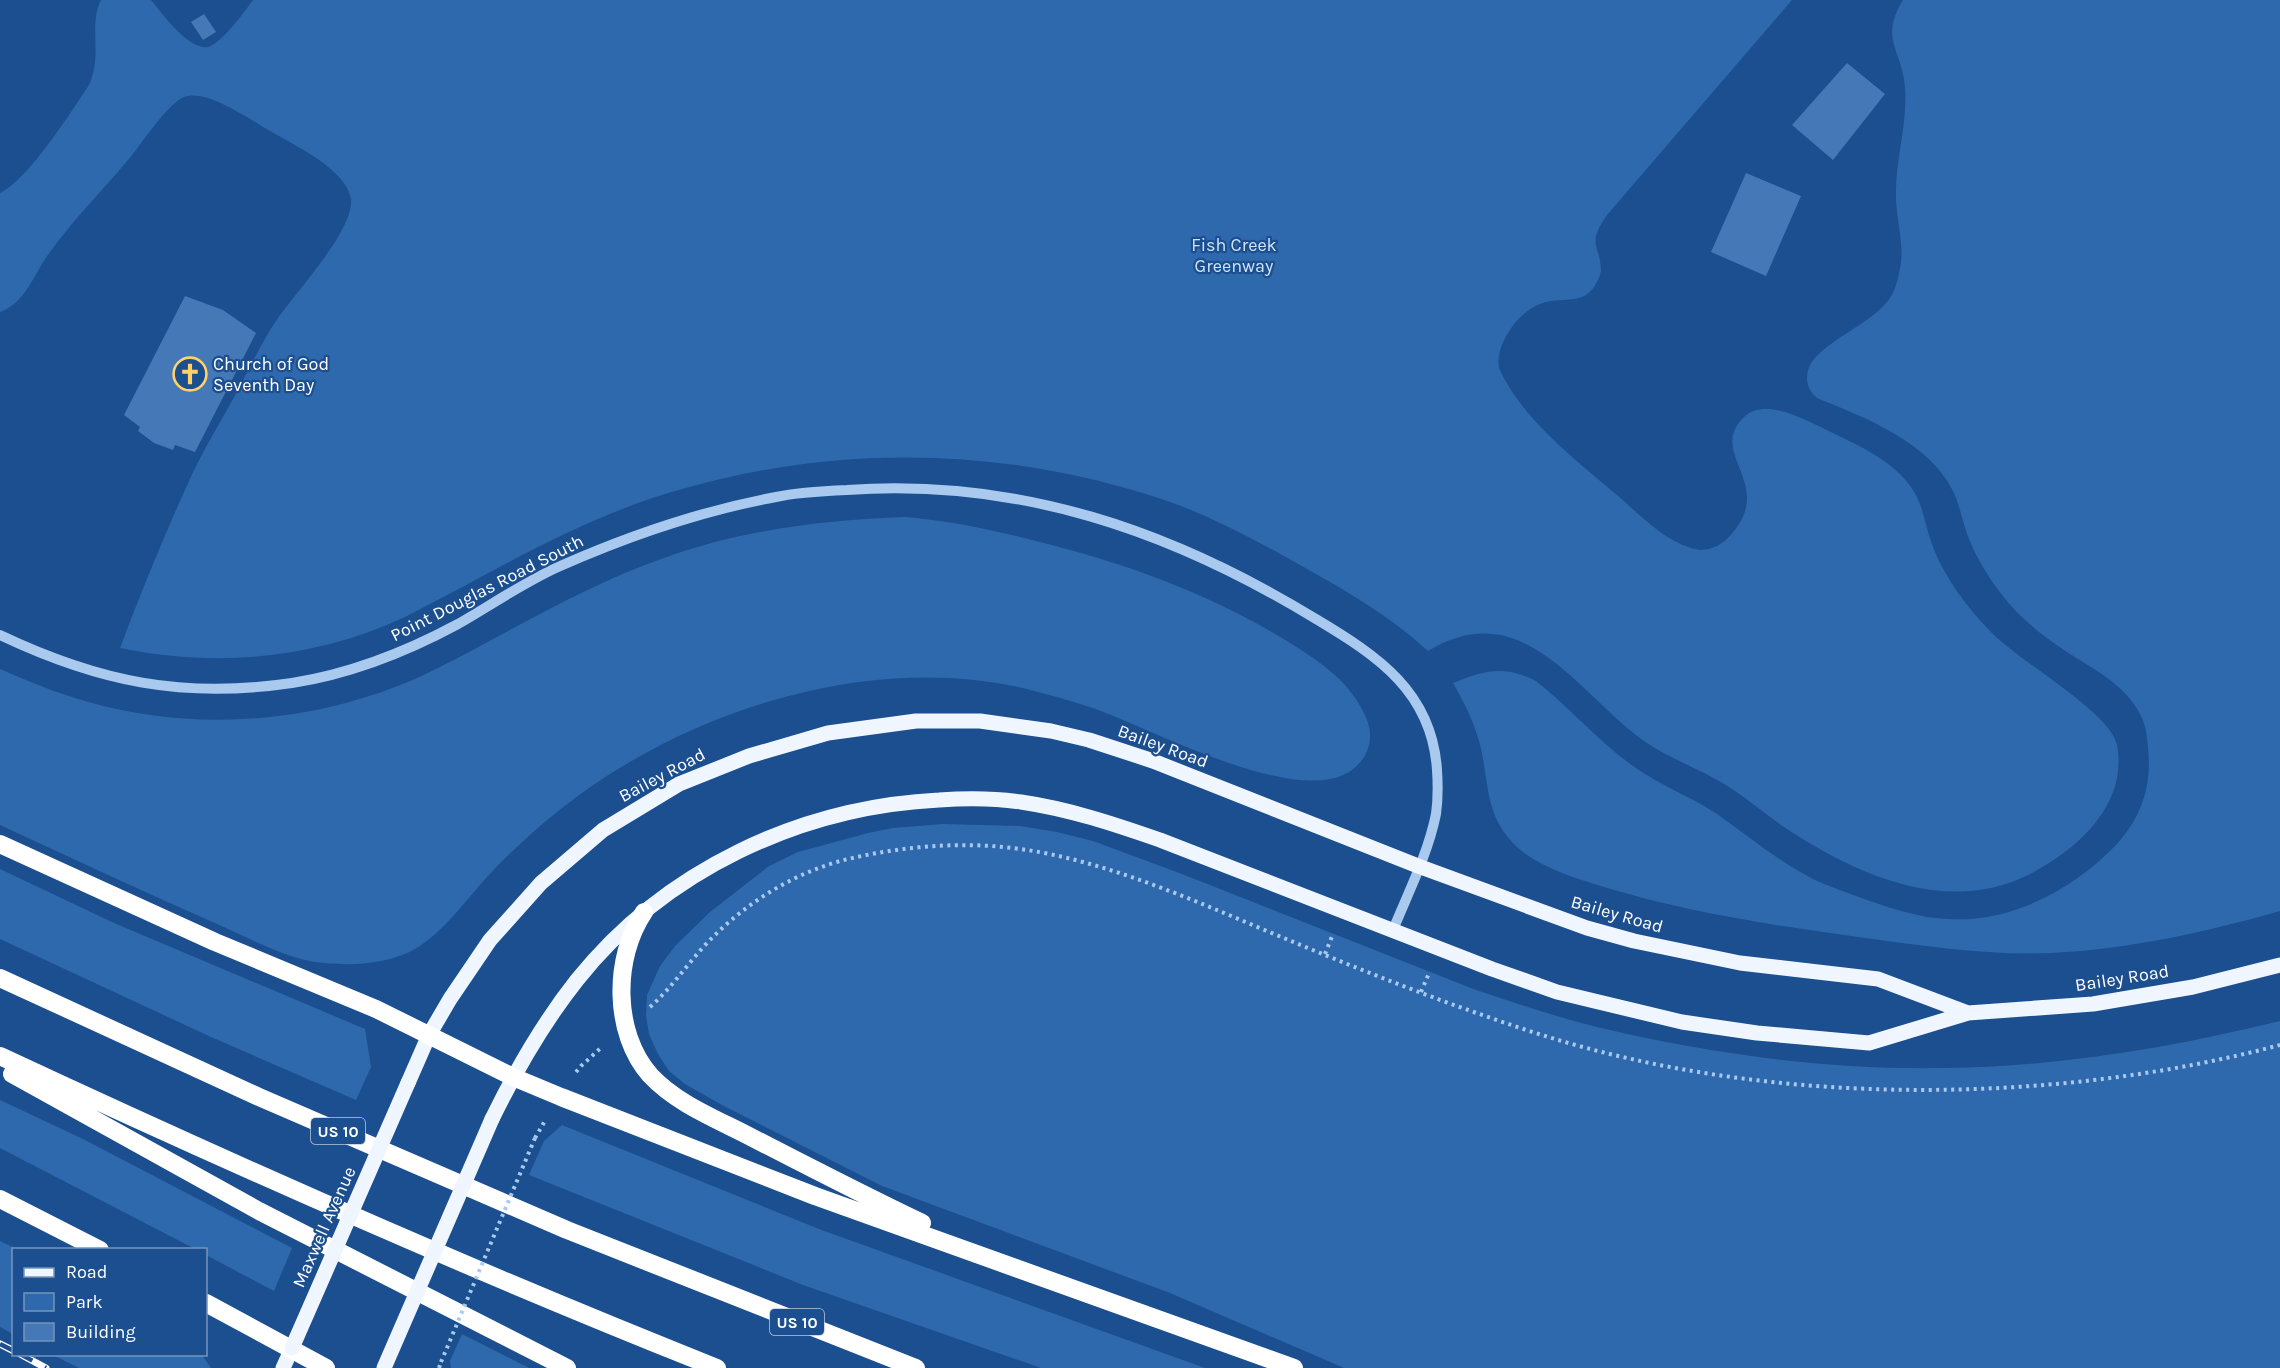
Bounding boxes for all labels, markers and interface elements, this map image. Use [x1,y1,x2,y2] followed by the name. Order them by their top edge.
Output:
[1191,234,1277,277] park label: Fish Creek Greenway
[213,353,329,396] place label: Church of God Seventh Day
[172,356,208,392] church icon: Church of God Seventh Day
[387,530,587,646] street label: Point Douglas Road South
[1115,719,1211,773] street label: Bailey Road
[615,743,709,807] street label: Bailey Road
[1568,890,1666,938] street label: Bailey Road
[2073,960,2171,996] street label: Bailey Road
[311,1118,365,1144] road number: US 10
[287,1163,361,1291] street label: Maxwell Avenue
[12,1248,207,1356] legend
[66,1261,107,1283] text: Road
[66,1291,103,1313] text: Park
[770,1309,824,1335] road number: US 10
[66,1321,136,1343] text: Building

